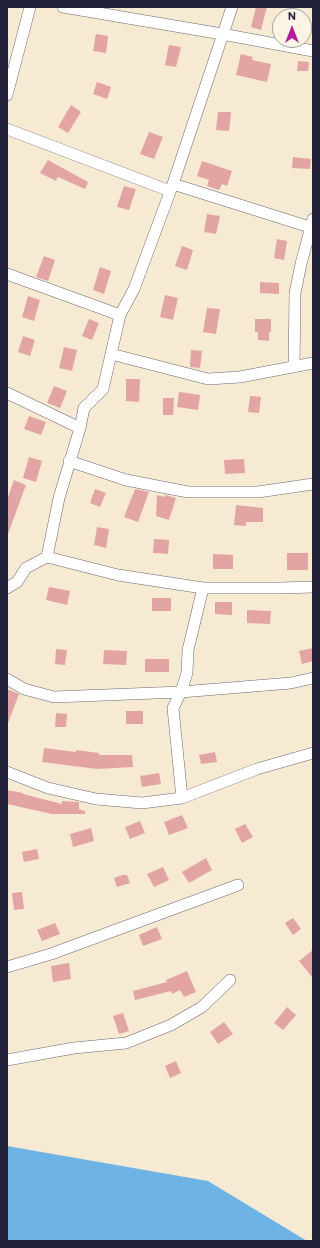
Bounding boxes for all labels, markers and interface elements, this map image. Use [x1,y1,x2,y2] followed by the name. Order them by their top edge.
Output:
[272,8,312,48] north arrow
[288,10,296,23] text: N

